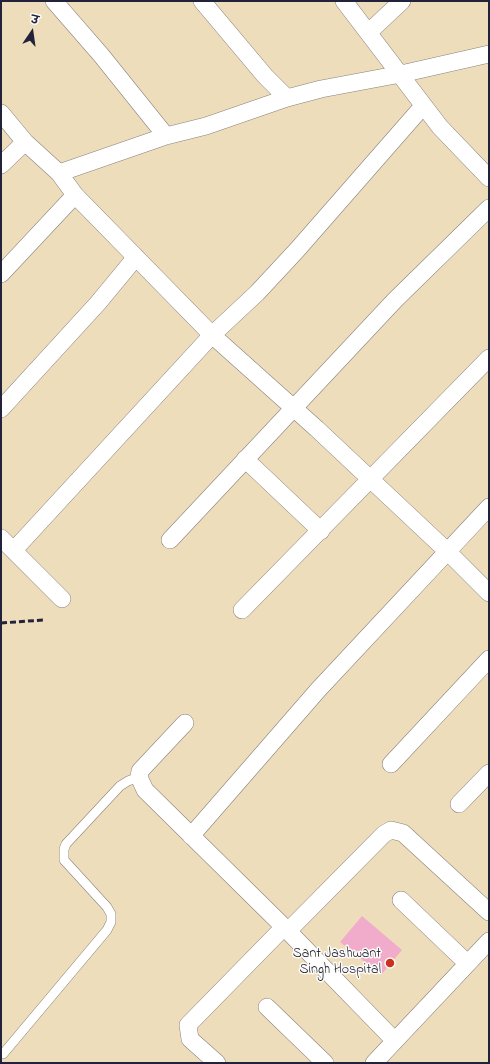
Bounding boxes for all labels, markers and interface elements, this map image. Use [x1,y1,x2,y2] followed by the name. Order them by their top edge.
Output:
[12,12,52,52] north arrow
[29,12,40,29] text: उ
[293,947,381,980] place label: Sant Jashwant Singh Hospital
[384,957,396,969] marker: Sant Jashwant Singh Hospital

